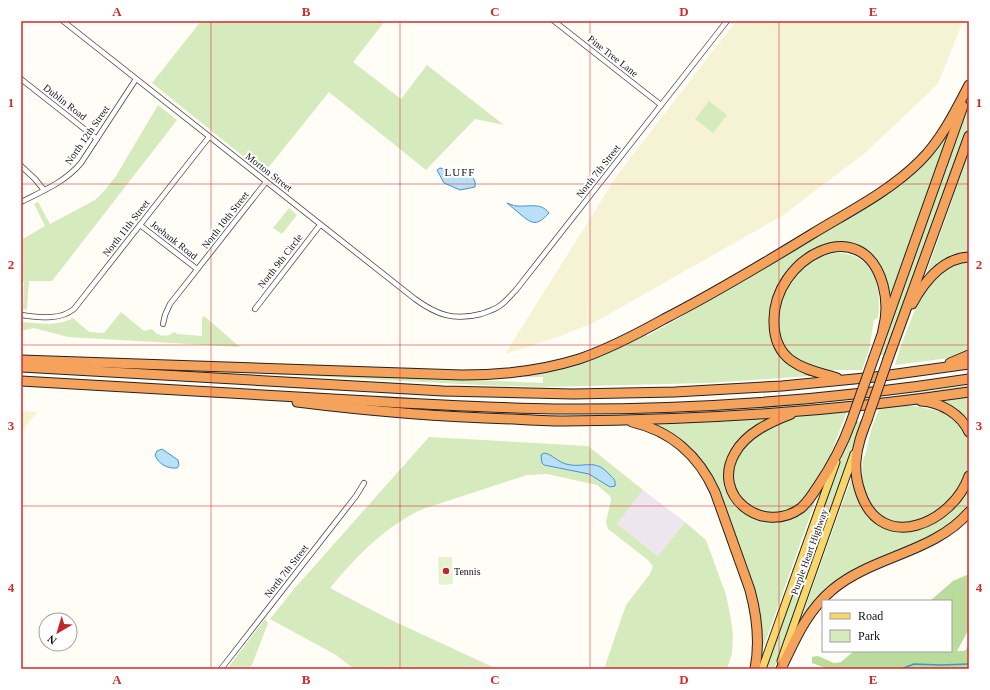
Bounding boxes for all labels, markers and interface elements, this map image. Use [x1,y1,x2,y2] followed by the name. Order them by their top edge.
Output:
[112,4,122,19] text: A
[302,4,311,19] text: B
[490,4,500,19] text: C
[679,4,689,19] text: D
[869,4,877,19] text: E
[586,33,641,79] street label: Pine Tree Lane
[41,82,89,122] street label: Dublin Road
[8,95,14,110] text: 1
[976,95,982,110] text: 1
[63,103,112,167] street label: North 12th Street
[574,142,622,200] street label: North 7th Street
[244,150,295,194] street label: Morton Street
[445,166,475,178] district label: LUFF
[199,189,251,251] street label: North 10th Street
[100,197,152,259] street label: North 11th Street
[148,218,200,262] street label: Joehank Road
[255,231,305,290] street label: North 9th Circle
[8,257,14,272] text: 2
[976,257,982,272] text: 2
[8,418,15,433] text: 3
[976,418,983,433] text: 3
[788,508,830,596] street label: Purple Heart Highway
[262,542,310,600] street label: North 7th Street
[441,566,451,576] marker: Tennis
[454,566,481,577] place label: Tennis
[8,580,15,595] text: 4
[976,580,983,595] text: 4
[822,600,952,652] legend
[858,609,883,623] text: Road
[38,612,78,652] north arrow
[858,629,880,643] text: Park
[45,633,59,647] text: N
[112,672,122,687] text: A
[302,672,311,687] text: B
[490,672,500,687] text: C
[679,672,689,687] text: D
[869,672,877,687] text: E

